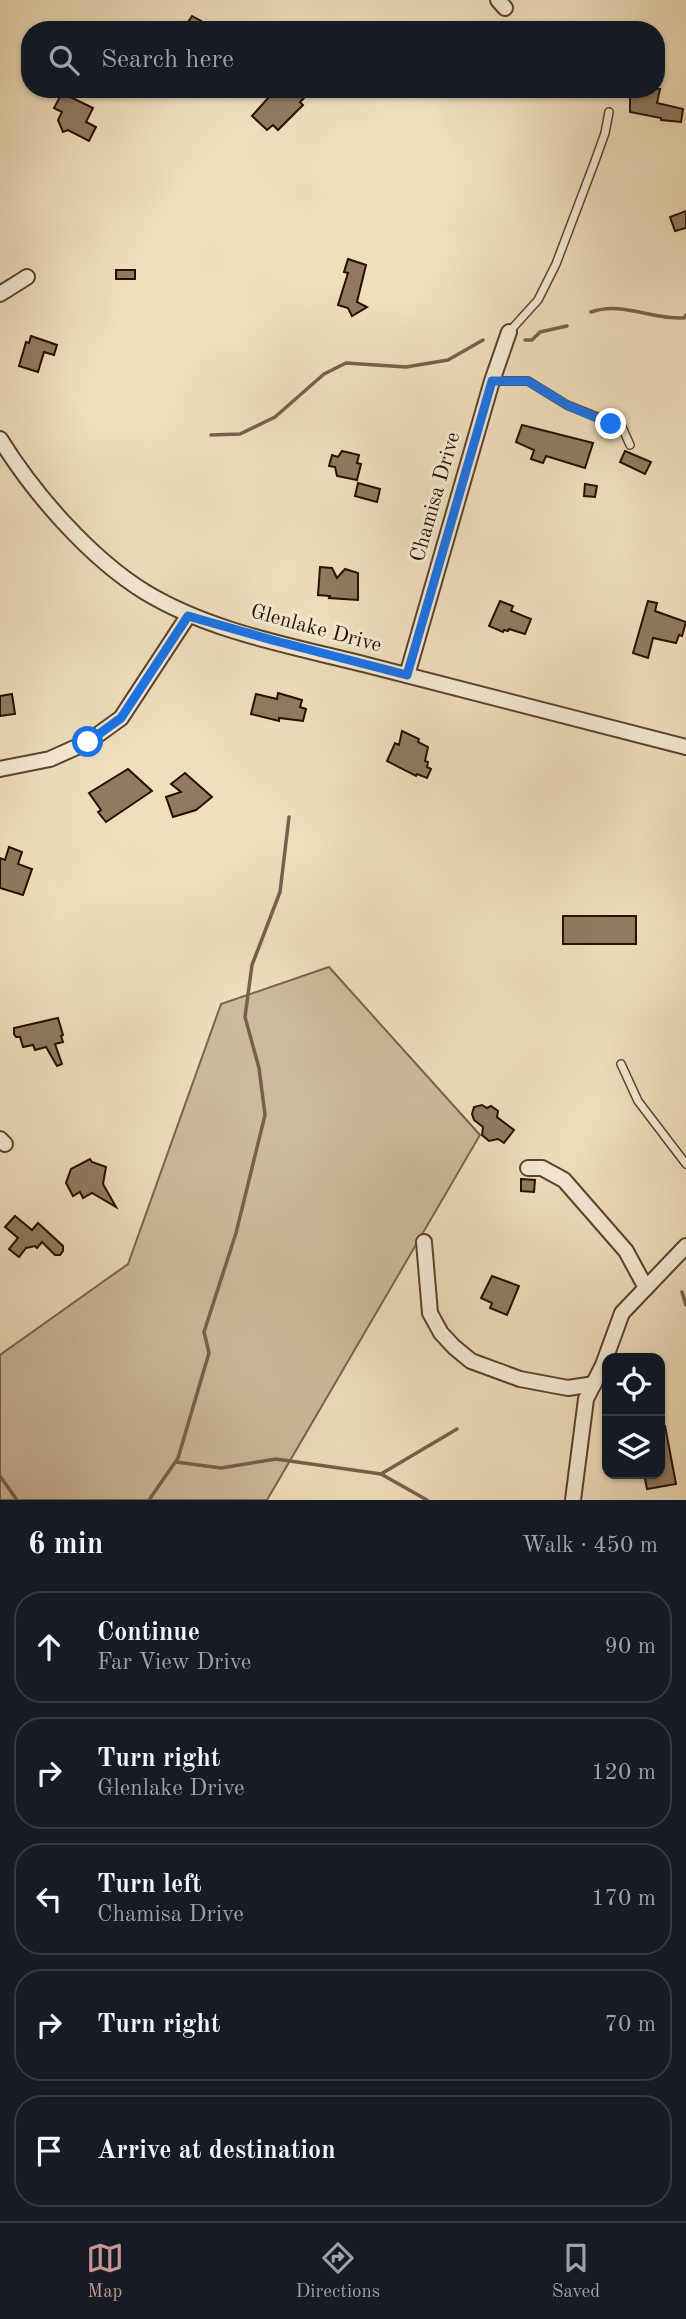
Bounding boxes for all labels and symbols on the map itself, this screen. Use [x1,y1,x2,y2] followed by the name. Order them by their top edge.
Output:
[595,408,626,439] route end
[407,430,465,564] street label: Chamisa Drive
[248,601,384,657] street label: Glenlake Drive
[72,726,103,757] route start

